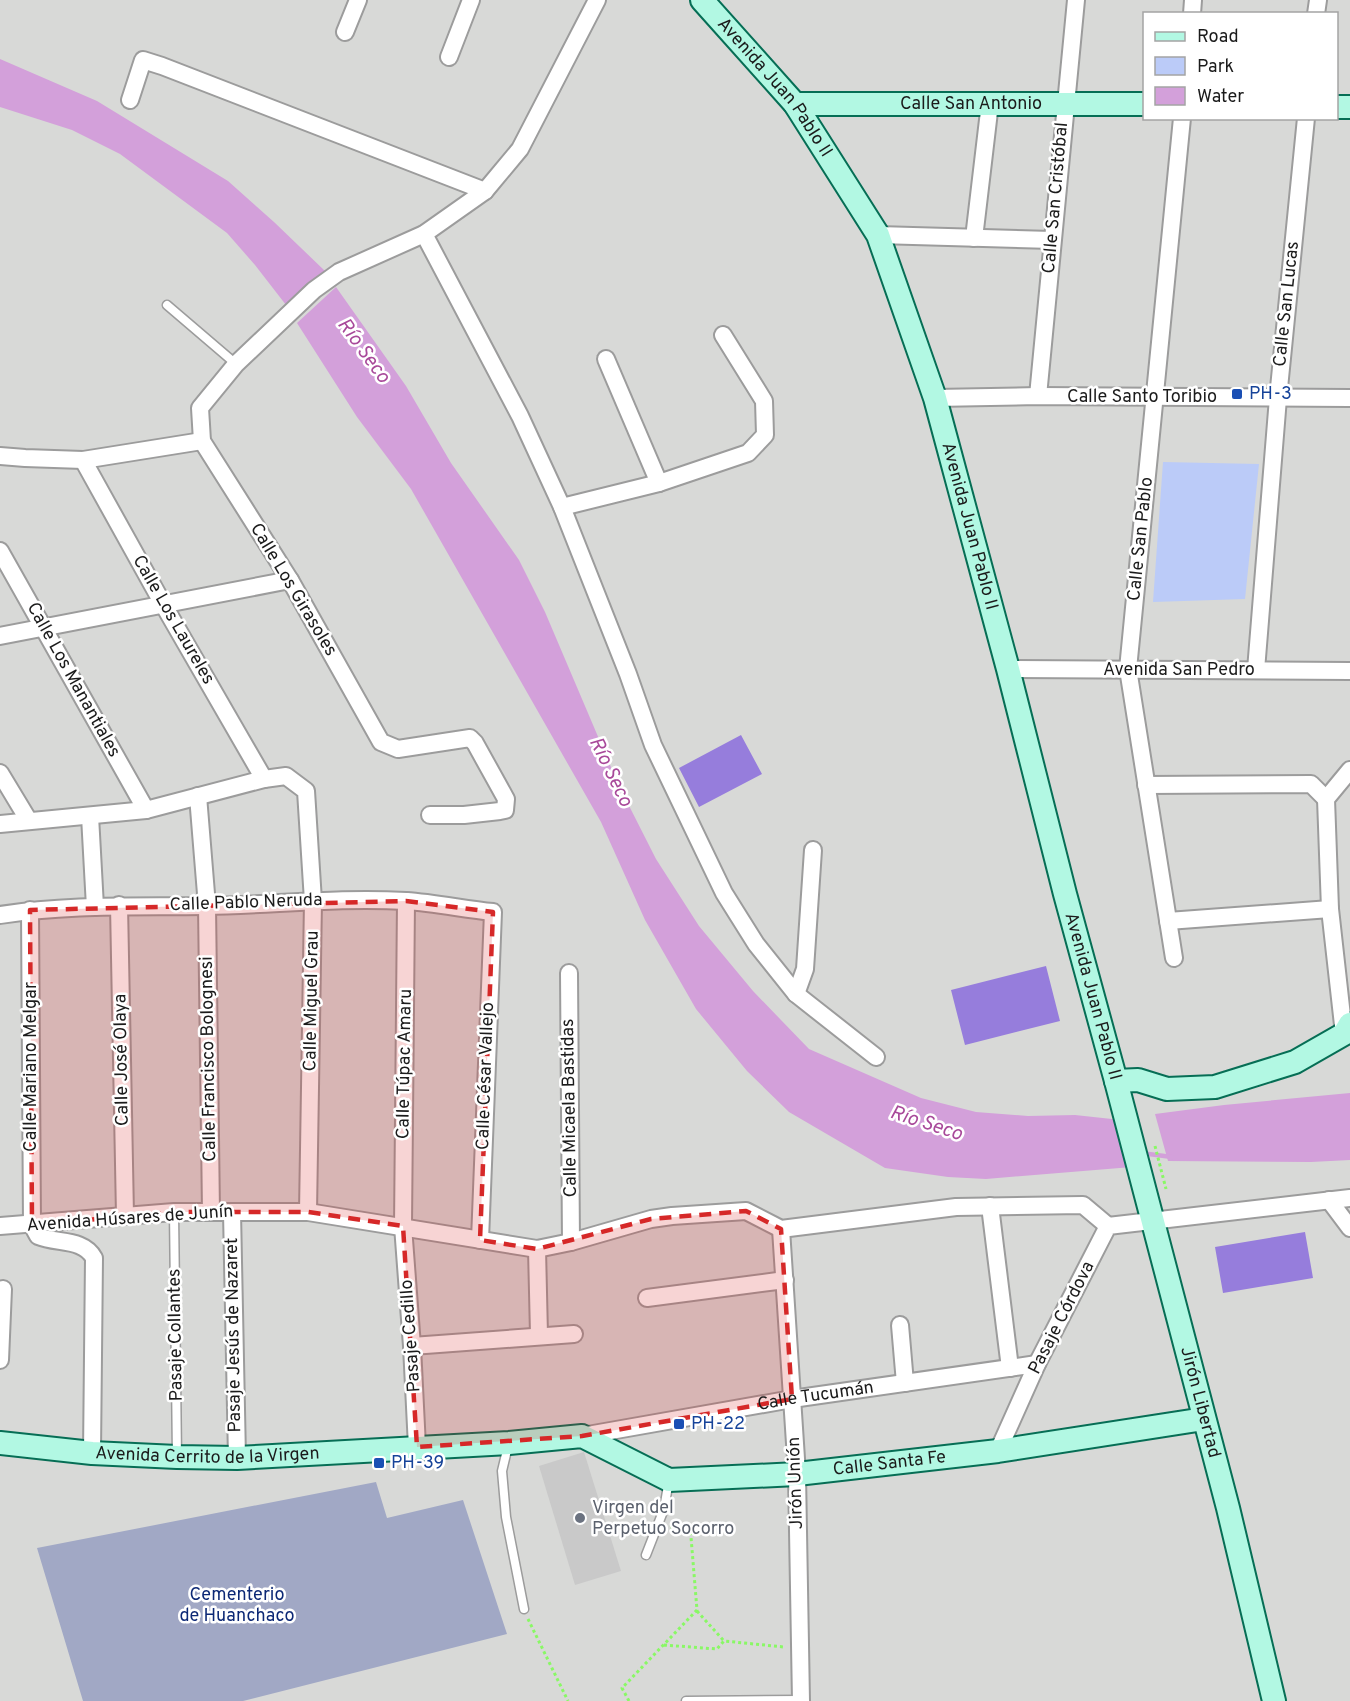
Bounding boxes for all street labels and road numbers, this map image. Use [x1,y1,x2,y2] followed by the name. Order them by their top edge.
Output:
[712,13,837,162] street label: Avenida Juan Pablo II
[900,93,1042,116] street label: Calle San Antonio
[1038,121,1074,275] street label: Calle San Cristóbal
[1269,240,1305,368] street label: Calle San Lucas
[1067,386,1217,409] street label: Calle Santo Toribio
[936,440,1003,613] street label: Avenida Juan Pablo II
[1123,476,1159,602] street label: Calle San Pablo
[244,519,342,661] street label: Calle Los Girasoles
[127,551,219,689] street label: Calle Los Laureles
[21,598,125,762] street label: Calle Los Manantiales
[1103,659,1255,682] street label: Avenida San Pedro
[169,889,323,917] street label: Calle Pablo Neruda
[1059,910,1127,1083] street label: Avenida Juan Pablo II
[299,930,325,1072] street label: Calle Miguel Grau
[196,956,222,1162] street label: Calle Francisco Bolognesi
[20,982,43,1152] street label: Calle Mariano Melgar
[392,989,418,1139] street label: Calle Túpac Amaru
[109,994,135,1126] street label: Calle José Olaya
[472,1002,500,1150] street label: Calle César Vallejo
[557,1018,583,1198] street label: Calle Micaela Bastidas
[26,1200,234,1238] street label: Avenida Húsares de Junín
[221,1237,247,1433] street label: Pasaje Jesús de Nazaret
[1024,1258,1100,1378] street label: Pasaje Córdova
[163,1269,189,1401] street label: Pasaje Collantes
[396,1279,426,1393] street label: Pasaje Cedillo
[1175,1344,1226,1460] street label: Jirón Libertad
[756,1376,875,1416] street label: Calle Tucumán
[783,1436,809,1530] street label: Jirón Unión
[95,1442,320,1470] street label: Avenida Cerrito de la Virgen
[832,1446,947,1481] street label: Calle Santa Fe

